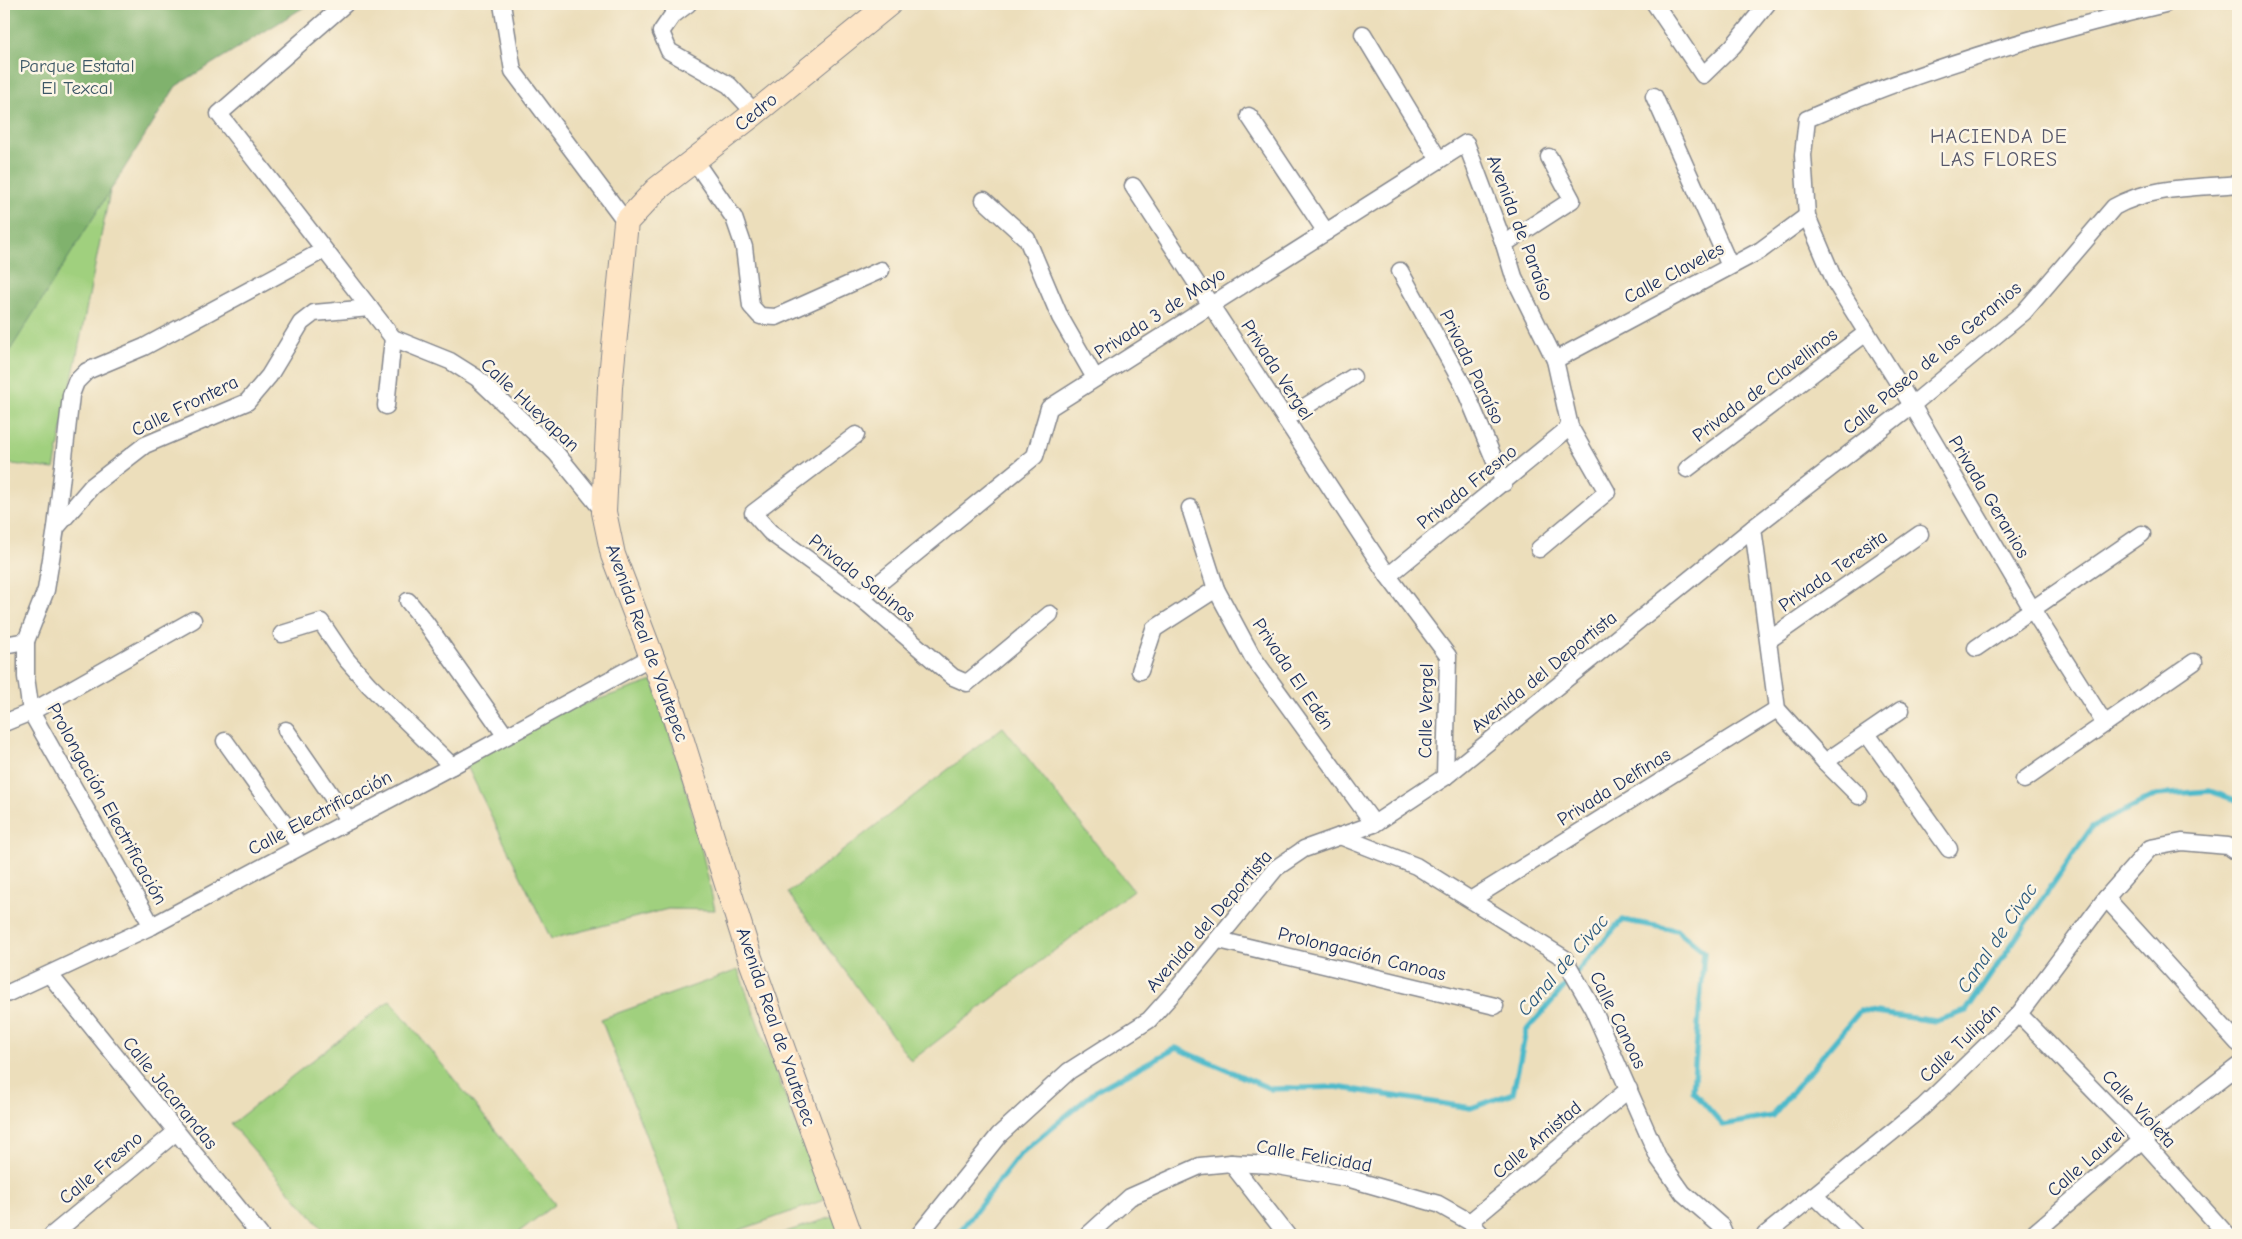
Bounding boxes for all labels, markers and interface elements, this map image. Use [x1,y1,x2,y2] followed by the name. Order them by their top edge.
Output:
[19,55,135,99] park label: Parque Estatal El Texcal
[730,88,782,136] street label: Cedro
[1930,125,2068,171] district label: HACIENDA DE LAS FLORES
[1482,152,1558,304] street label: Avenida de Paraíso
[1620,237,1728,309] street label: Calle Claveles
[1090,262,1230,364] street label: Privada 3 de Mayo
[1838,277,2026,439] street label: Calle Paseo de los Geranios
[1435,306,1509,428] street label: Privada Paraíso
[1236,316,1318,424] street label: Privada Vergel
[1688,323,1842,447] street label: Privada de Clavellinos
[476,354,584,456] street label: Calle Hueyapan
[128,371,242,441] street label: Calle Frontera
[1944,432,2034,562] street label: Privada Geranios
[1413,440,1521,534] street label: Privada Fresno
[1774,525,1892,617] street label: Privada Teresita
[804,530,920,626] street label: Privada Sabinos
[601,541,693,745] street label: Avenida Real de Yautepec
[1467,607,1621,737] street label: Avenida del Deportista
[1248,614,1338,734] street label: Privada El Edén
[1414,663,1438,759] street label: Calle Vergel
[42,699,172,909] street label: Prolongación Electrificación
[1553,743,1675,831] street label: Privada Delfinas
[244,766,396,860] street label: Calle Electrificación
[1141,846,1277,996] street label: Avenida del Deportista
[1952,878,2042,997] water label: Canal de Civac
[1513,909,1614,1021] water label: Canal de Civac
[1276,922,1448,986] street label: Prolongación Canoas
[732,925,820,1129] street label: Avenida Real de Yautepec
[1585,968,1651,1072] street label: Calle Canoas
[1915,999,2005,1087] street label: Calle Tulipán
[118,1032,222,1154] street label: Calle Jacarandas
[2097,1065,2181,1153] street label: Calle Violeta
[1488,1096,1586,1184] street label: Calle Amistad
[2043,1122,2129,1202] street label: Calle Laurel
[55,1127,147,1209] street label: Calle Fresno
[1255,1135,1373,1177] street label: Calle Felicidad

